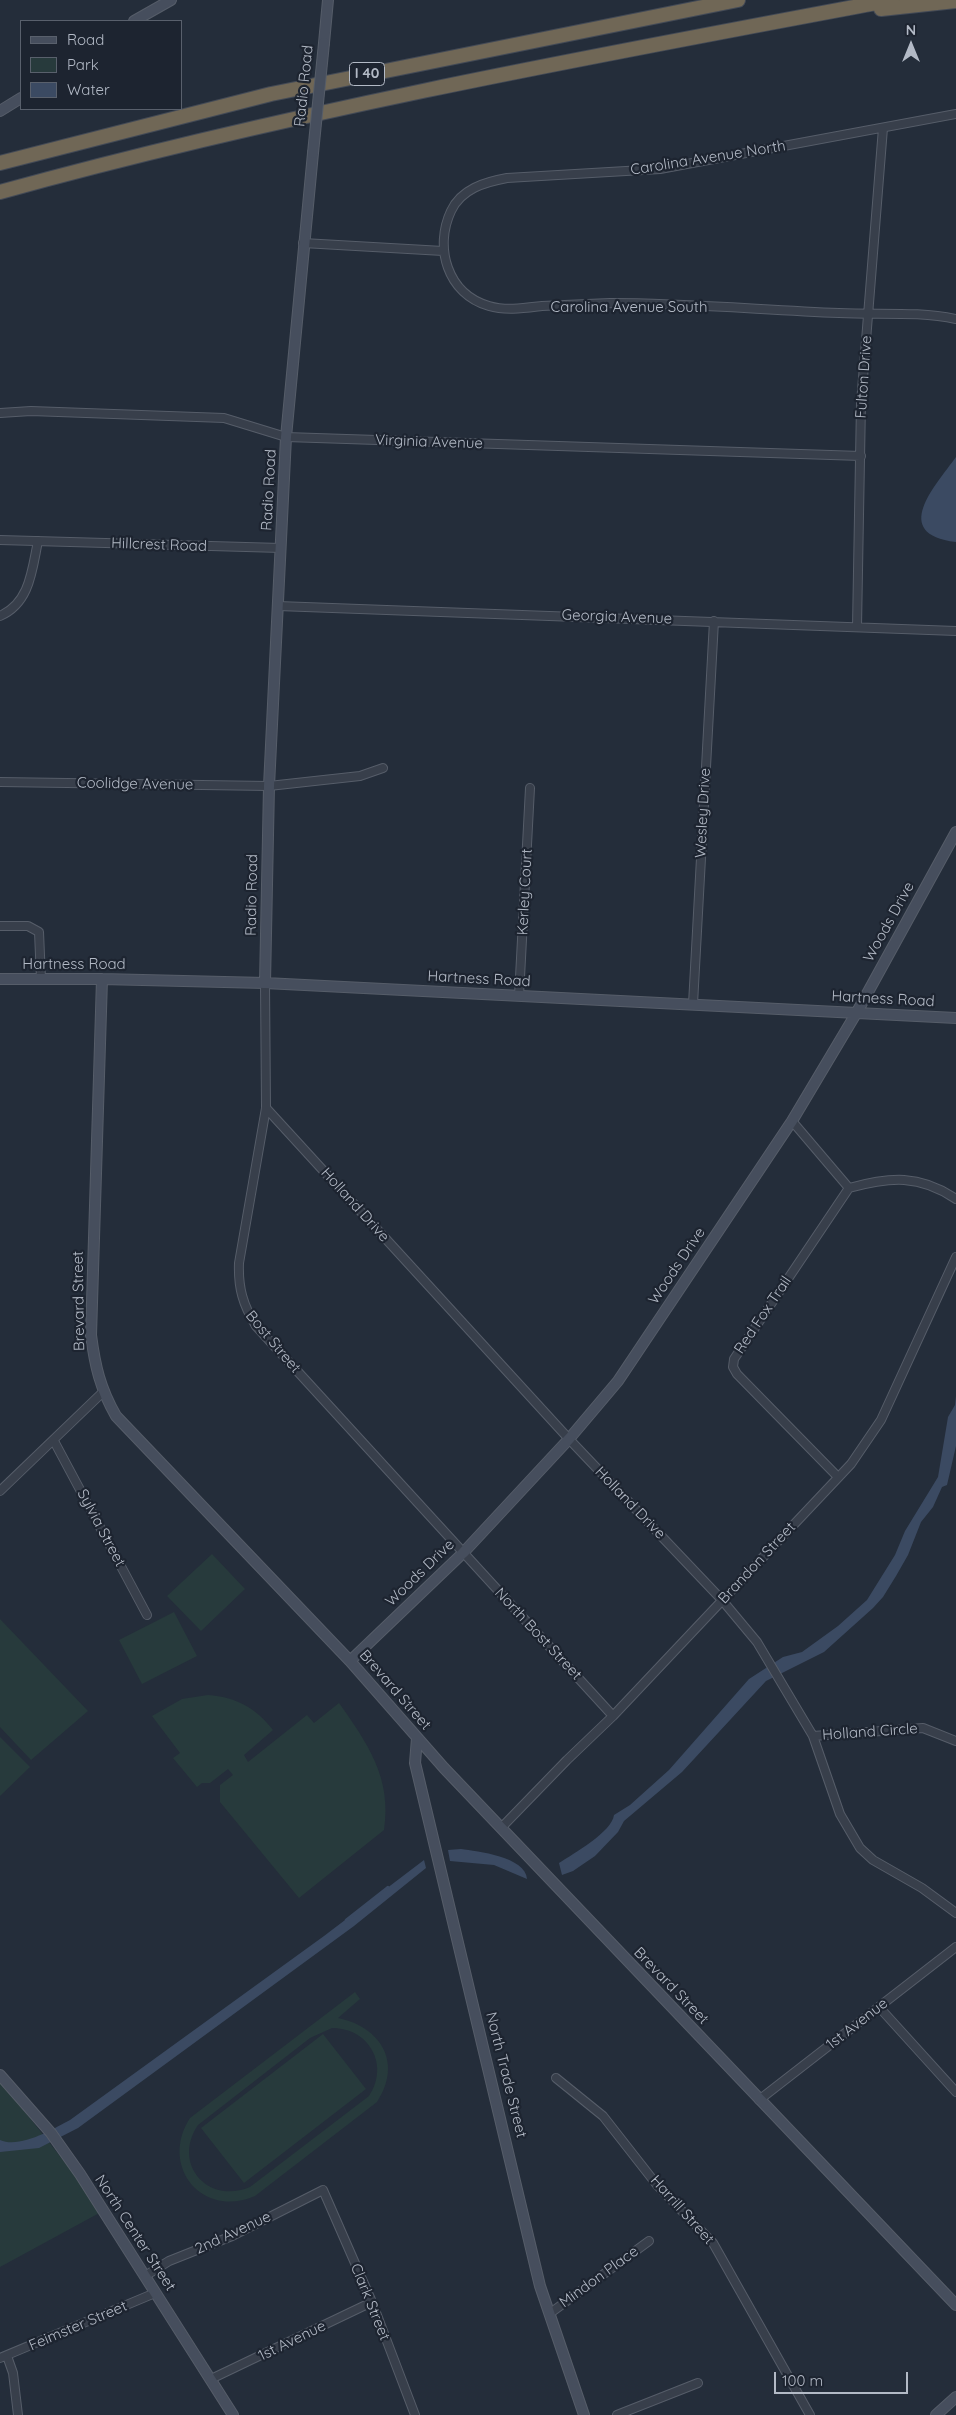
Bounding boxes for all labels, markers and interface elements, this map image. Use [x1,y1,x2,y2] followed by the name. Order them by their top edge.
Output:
[20,20,182,110] legend
[886,20,936,70] north arrow
[906,21,916,39] text: N
[67,30,104,49] text: Road
[291,44,317,128] street label: Radio Road
[67,55,99,74] text: Park
[350,62,384,86] road number: I 40
[67,80,110,99] text: Water
[629,137,787,179] street label: Carolina Avenue North
[551,298,707,316] street label: Carolina Avenue South
[852,335,876,419] street label: Fulton Drive
[375,431,483,453] street label: Virginia Avenue
[258,449,280,531] street label: Radio Road
[111,534,207,556] street label: Hillcrest Road
[561,606,673,628] street label: Georgia Avenue
[692,767,714,859] street label: Wesley Drive
[77,774,193,794] street label: Coolidge Avenue
[514,848,536,936] street label: Kerley Court
[242,854,262,936] street label: Radio Road
[860,879,918,965] street label: Woods Drive
[22,955,126,973] street label: Hartness Road
[427,967,531,991] street label: Hartness Road
[831,987,935,1011] street label: Hartness Road
[317,1164,393,1246] street label: Holland Drive
[645,1224,709,1308] street label: Woods Drive
[69,1251,89,1351] street label: Brevard Street
[730,1273,796,1357] street label: Red Fox Trail
[242,1307,304,1377] street label: Bost Street
[591,1463,669,1543] street label: Holland Drive
[73,1486,129,1570] street label: Sylvia Street
[715,1518,799,1608] street label: Brandon Street
[382,1536,458,1610] street label: Woods Drive
[491,1584,585,1684] street label: North Bost Street
[355,1646,435,1734] street label: Brevard Street
[822,1720,918,1744] street label: Holland Circle
[630,1944,712,2028] street label: Brevard Street
[823,1994,891,2054] street label: 1st Avenue
[482,2010,530,2140] street label: North Trade Street
[91,2172,179,2294] street label: North Center Street
[646,2172,718,2248] street label: Harrill Street
[192,2208,274,2258] street label: 2nd Avenue
[556,2242,642,2312] street label: Mindon Place
[346,2261,394,2343] street label: Clark Street
[26,2297,130,2355] street label: Feimster Street
[255,2317,329,2365] street label: 1st Avenue
[776,2362,910,2394] scale bar
[782,2371,823,2390] text: 100 m

